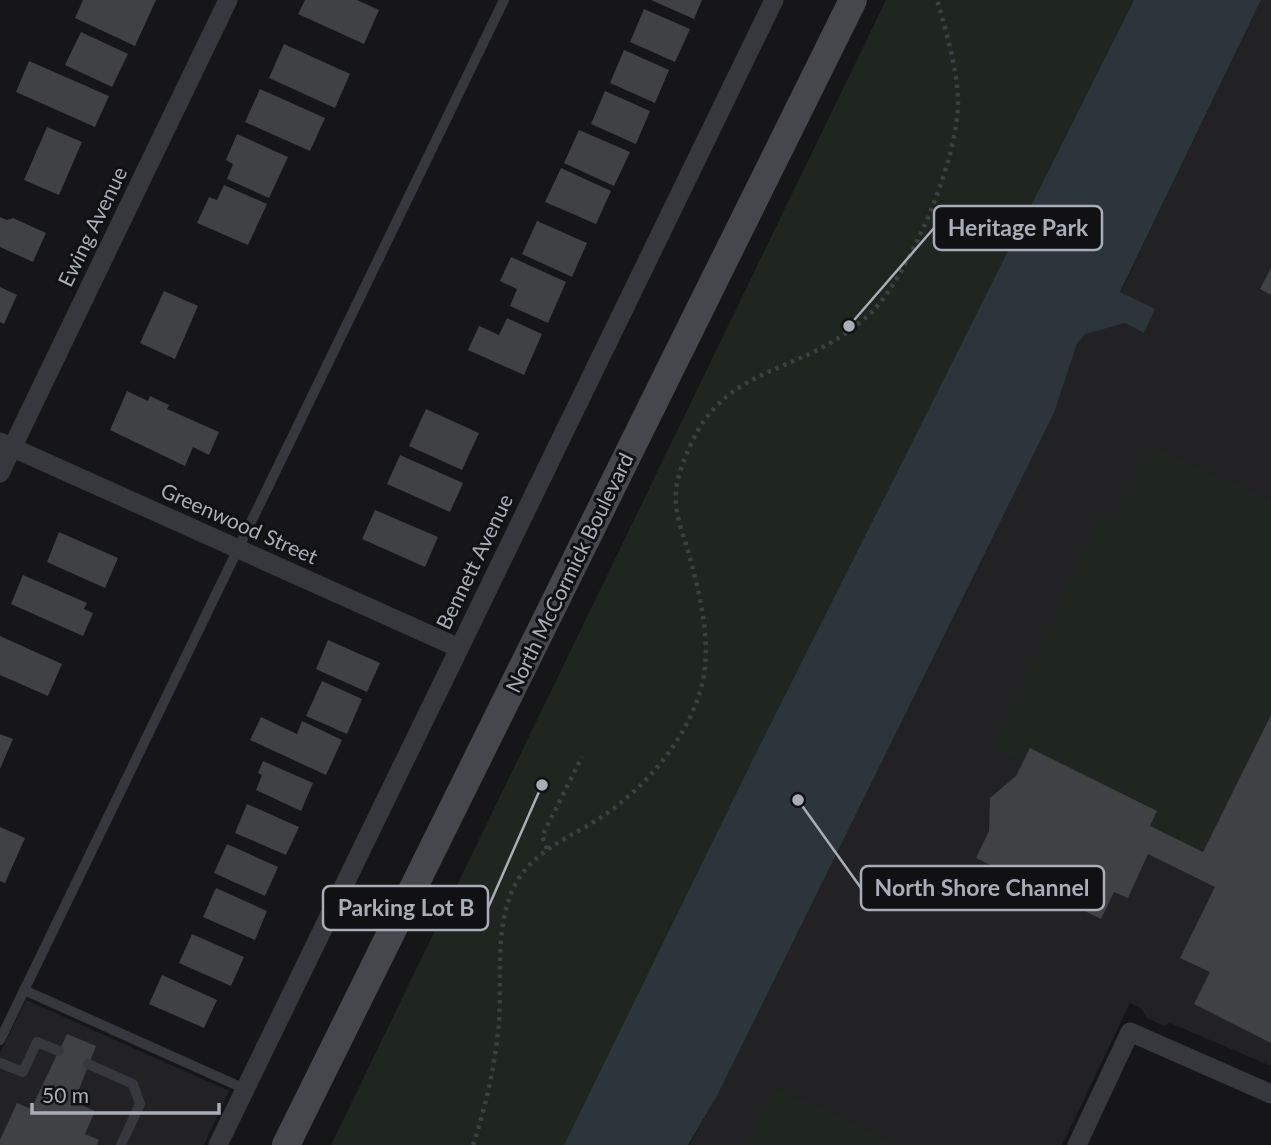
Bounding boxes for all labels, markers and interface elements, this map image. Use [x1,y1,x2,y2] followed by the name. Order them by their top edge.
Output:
[52,162,131,290] street label: Ewing Avenue
[934,206,1102,250] callout: Heritage Park
[948,213,1089,241] text: Heritage Park
[500,448,638,696] street label: North McCormick Boulevard
[157,477,322,569] street label: Greenwood Street
[430,490,517,633] street label: Bennett Avenue
[861,866,1104,910] callout: North Shore Channel
[875,873,1089,901] text: North Shore Channel
[323,886,488,930] callout: Parking Lot B
[338,893,474,921] text: Parking Lot B
[32,1072,219,1116] scale bar
[42,1082,89,1107] text: 50 m

